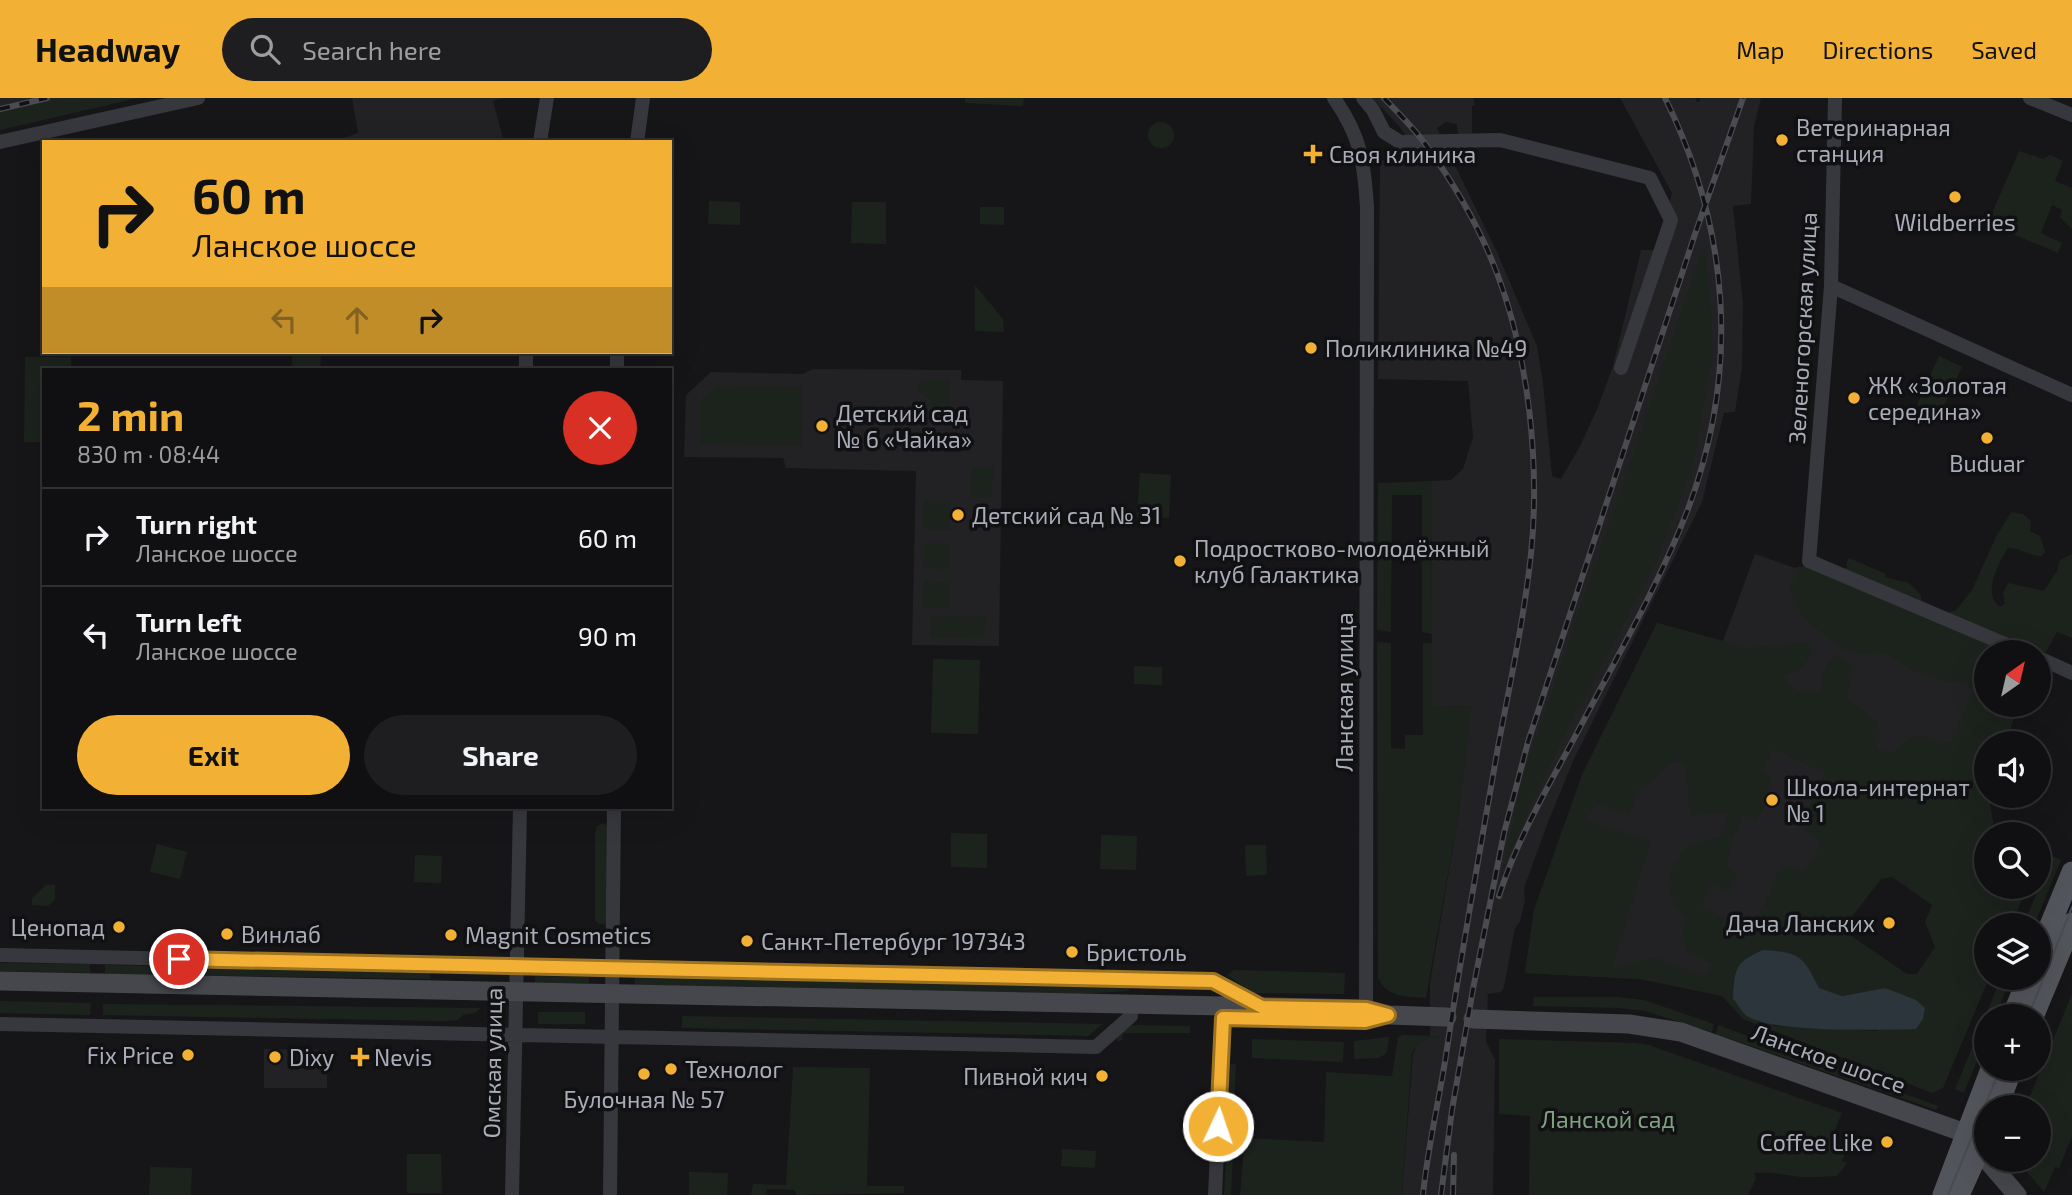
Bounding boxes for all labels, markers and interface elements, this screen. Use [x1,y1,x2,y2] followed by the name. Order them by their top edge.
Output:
[222,18,712,81] search box
[35,29,180,69] text: Headway
[246,30,284,68] icon: search
[302,34,442,65] text: Search here
[1736,35,1784,64] text: Map
[1822,35,1933,64] text: Directions
[1971,35,2037,64] text: Saved
[1796,113,1951,167] place label: Ветеринарная станция
[1774,132,1790,148] marker: Ветеринарная станция
[1329,140,1476,168] place label: Своя клиника
[1303,144,1323,164] marker: Своя клиника
[192,165,306,224] text: 60 m
[77,168,168,259] icon: right
[1947,189,1963,205] marker: Wildberries
[1894,208,2016,236] place label: Wildberries
[1782,211,1823,445] street label: Зеленогорская улица
[192,225,417,263] text: Ланское шоссе
[265,301,303,339] icon: left
[338,301,376,339] icon: ahead
[411,301,449,339] icon: right
[1325,334,1527,362] place label: Поликлиника №49
[1303,340,1319,356] marker: Поликлиника №49
[1868,371,2007,425] place label: ЖК «Золотая середина»
[77,389,184,439] text: 2 min
[1846,390,1862,406] marker: ЖК «Золотая середина»
[563,391,637,465] button: close
[836,399,972,453] place label: Детский сад № 6 «Чайка»
[814,418,830,434] marker: Детский сад № 6 «Чайка»
[1979,430,1995,446] marker: Buduar
[77,440,220,468] text: 830 m · 08:44
[1949,449,2025,477] place label: Buduar
[972,501,1161,529] place label: Детский сад № 31
[950,507,966,523] marker: Детский сад № 31
[136,508,257,539] text: Turn right
[77,518,115,556] icon: right
[578,522,637,553] text: 60 m
[1194,534,1490,589] place label: Подростково-молодёжный клуб Галактика
[136,539,298,567] text: Ланское шоссе
[1172,553,1188,569] marker: Подростково-молодёжный клуб Галактика
[136,606,242,637] text: Turn left
[1330,612,1359,772] street label: Ланская улица
[77,616,115,654] icon: left
[578,620,637,651] text: 90 m
[136,637,298,665] text: Ланское шоссе
[1974,640,2051,718] north arrow
[1974,640,2051,1172] map controls
[77,715,350,795] button: Exit
[364,715,637,795] button: Share
[1974,731,2051,808] button: sound
[1786,773,1970,827] place label: Школа-интернат № 1
[1764,792,1780,808] marker: Школа-интернат № 1
[1974,822,2051,899] button: search
[1726,909,1875,937] place label: Дача Ланских
[11,913,105,941] place label: Ценопад
[1974,913,2051,990] button: layers
[1881,915,1897,931] marker: Дача Ланских
[111,919,127,935] marker: Ценопад
[241,920,321,948] place label: Винлаб
[465,921,651,949] place label: Magnit Cosmetics
[219,926,235,942] marker: Винлаб
[443,927,459,943] marker: Magnit Cosmetics
[761,927,1026,956] place label: Санкт-Петербург 197343
[149,929,209,989] pin
[739,933,755,949] marker: Санкт-Петербург 197343
[1086,938,1187,966] place label: Бристоль
[160,940,198,978] icon: arrive
[1064,944,1080,960] marker: Бристоль
[477,987,508,1139] street label: Омская улица
[1974,1004,2051,1081] button: +
[1748,1017,1910,1099] street label: Ланское шоссе
[87,1041,174,1069] place label: Fix Price
[289,1043,334,1071] place label: Dixy
[374,1043,432,1071] place label: Nevis
[180,1047,196,1063] marker: Fix Price
[267,1049,283,1065] marker: Dixy
[352,1049,368,1065] marker: Nevis
[685,1055,783,1083] place label: Технолог
[663,1061,679,1077] marker: Технолог
[963,1062,1088,1090] place label: Пивной кич
[636,1066,652,1082] marker: Булочная № 57
[1094,1068,1110,1084] marker: Пивной кич
[564,1085,725,1114] place label: Булочная № 57
[1181,1089,1255,1163] position arrow
[1974,1095,2051,1172] button: −
[1541,1105,1675,1133] park label: Ланской сад
[1760,1128,1873,1156] place label: Coffee Like
[1879,1134,1895,1150] marker: Coffee Like

